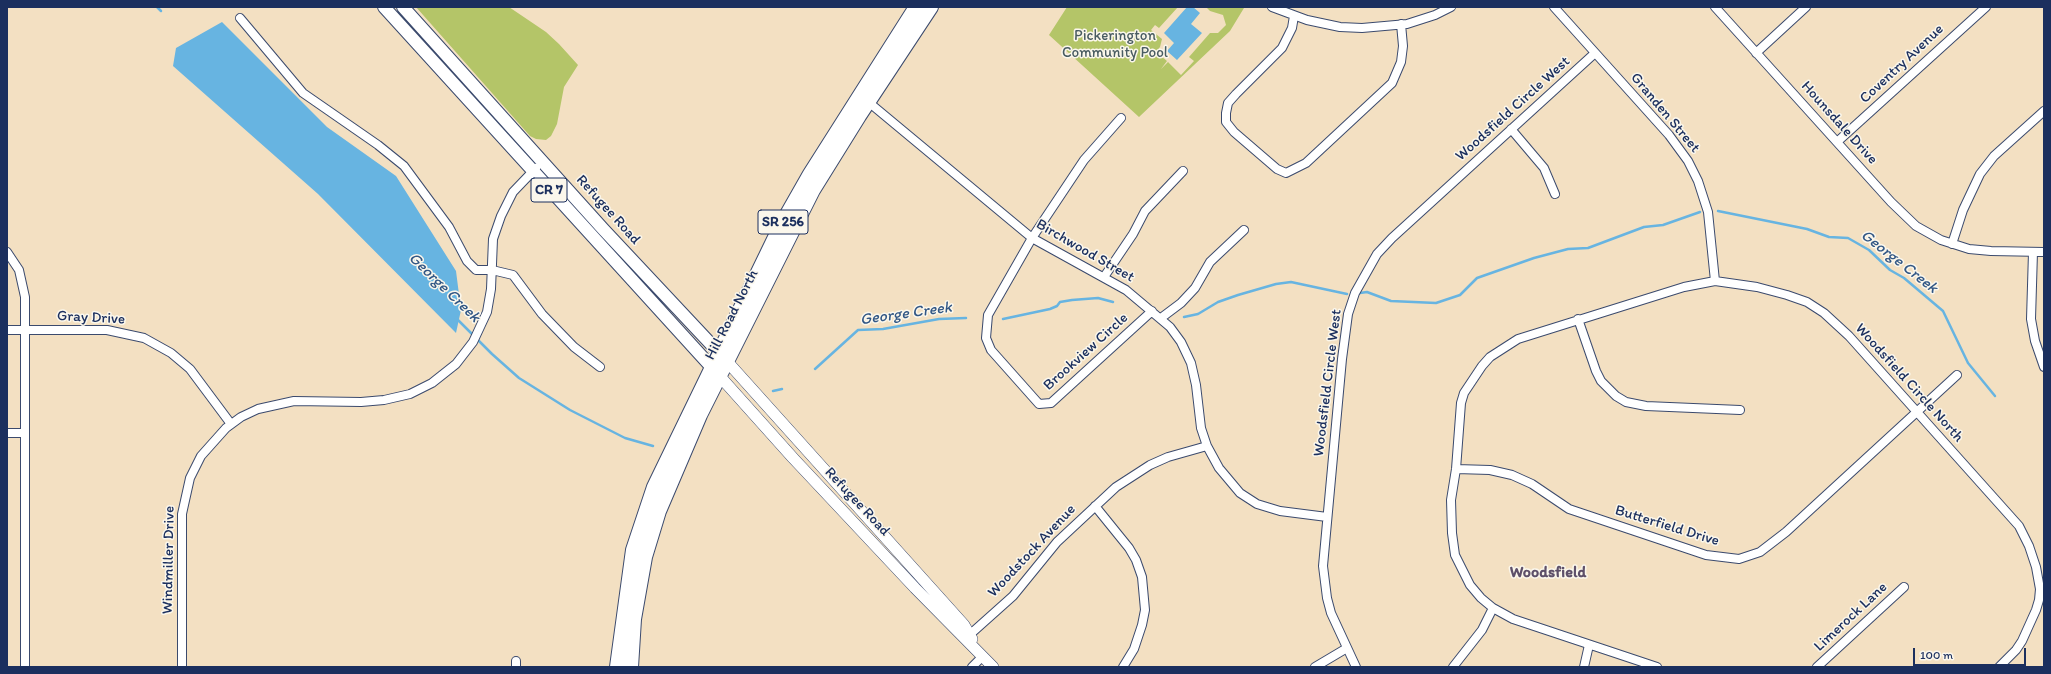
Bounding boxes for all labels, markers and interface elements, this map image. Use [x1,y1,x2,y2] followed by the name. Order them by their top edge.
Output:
[1856,20,1948,108] street label: Coventry Avenue
[1062,27,1168,62] park label: Pickerington Community Pool
[1452,53,1574,165] street label: Woodsfield Circle West
[1626,69,1704,157] street label: Granden Street
[1797,78,1881,168] street label: Hounsdale Drive
[572,171,644,249] street label: Refugee Road
[531,178,567,202] road number: CR 7
[758,210,808,234] road number: SR 256
[1033,216,1137,286] street label: Birchwood Street
[1857,226,1941,298] water label: George Creek
[404,249,484,327] water label: George Creek
[701,267,763,363] street label: Hill Road North
[859,298,953,330] water label: George Creek
[56,307,126,329] street label: Gray Drive
[1310,308,1346,458] street label: Woodsfield Circle West
[1040,309,1132,395] street label: Brookview Circle
[1851,320,1967,446] street label: Woodsfield Circle North
[821,464,893,540] street label: Refugee Road
[984,501,1080,601] street label: Woodstock Avenue
[1613,502,1721,550] street label: Butterfield Drive
[159,506,179,614] street label: Windmiller Drive
[1510,563,1586,583] district label: Woodsfield
[1811,579,1891,655] street label: Limerock Lane
[1915,640,2028,666] scale bar
[1920,648,1953,662] text: 100 m

